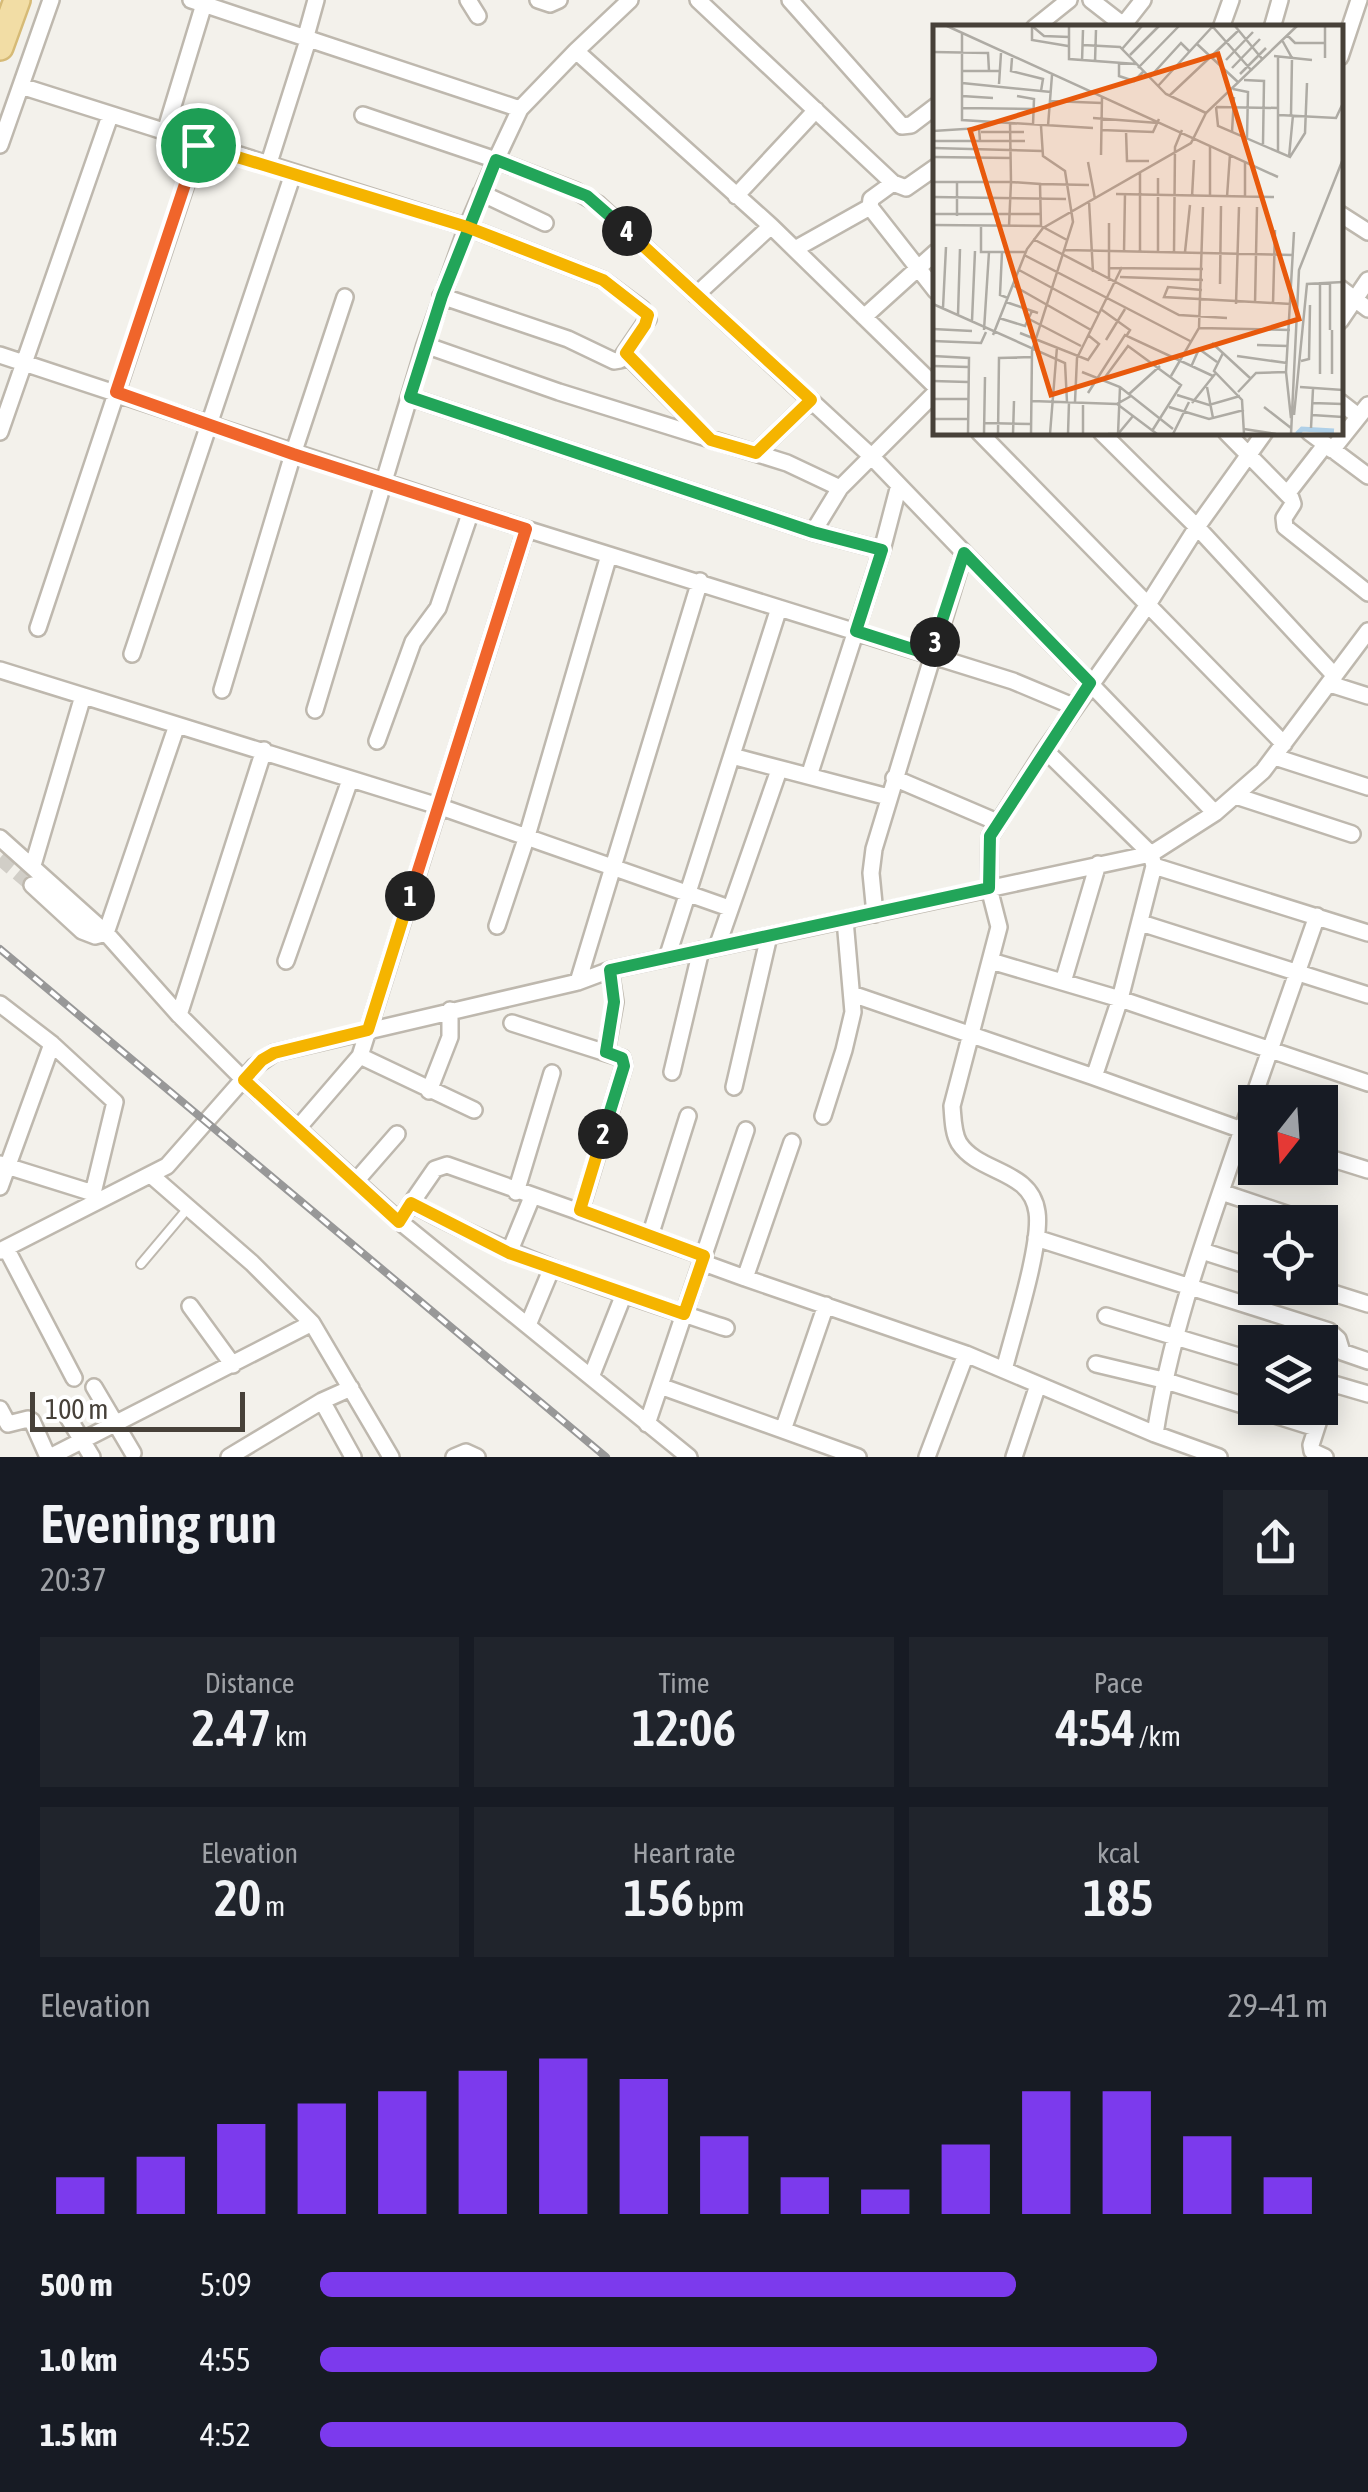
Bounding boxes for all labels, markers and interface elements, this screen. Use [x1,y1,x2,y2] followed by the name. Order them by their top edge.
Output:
[933,25,1343,435] inset map
[156,103,241,188] pin
[171,118,226,173] icon: arrive
[602,206,652,256] pin: 4
[620,215,634,247] text: 4
[910,617,960,667] pin: 3
[928,626,942,658] text: 3
[385,871,435,921] pin: 1
[403,880,417,912] text: 1
[1238,1085,1338,1185] north arrow
[1238,1085,1338,1425] map controls
[578,1109,628,1159] pin: 2
[596,1118,610,1150] text: 2
[1238,1205,1338,1305] button: locate
[1238,1325,1338,1425] button: layers
[30,1387,245,1432] scale bar
[45,1393,108,1425] text: 100 m
[1223,1490,1328,1595] button: share
[40,1492,277,1555] text: Evening run
[40,1561,107,1598] text: 20:37
[205,1667,295,1699] text: Distance
[658,1667,710,1699] text: Time
[1094,1667,1143,1699] text: Pace
[192,1699,271,1757] text: 2.47
[632,1699,736,1757] text: 12:06
[1056,1699,1135,1757] text: 4:54
[271,1720,308,1752] text: km
[1135,1720,1181,1752] text: /km
[201,1837,298,1869] text: Elevation
[632,1837,736,1869] text: Heart rate
[1097,1837,1140,1869] text: kcal
[214,1869,261,1927] text: 20
[623,1869,694,1927] text: 156
[1083,1869,1154,1927] text: 185
[261,1890,285,1922] text: m
[694,1890,745,1922] text: bpm
[40,1987,151,2024] text: Elevation
[1228,1987,1328,2024] text: 29–41 m
[40,2266,113,2303] text: 500 m
[200,2266,251,2303] text: 5:09
[40,2341,117,2378] text: 1.0 km
[200,2341,251,2378] text: 4:55
[40,2416,117,2453] text: 1.5 km
[200,2416,251,2453] text: 4:52

